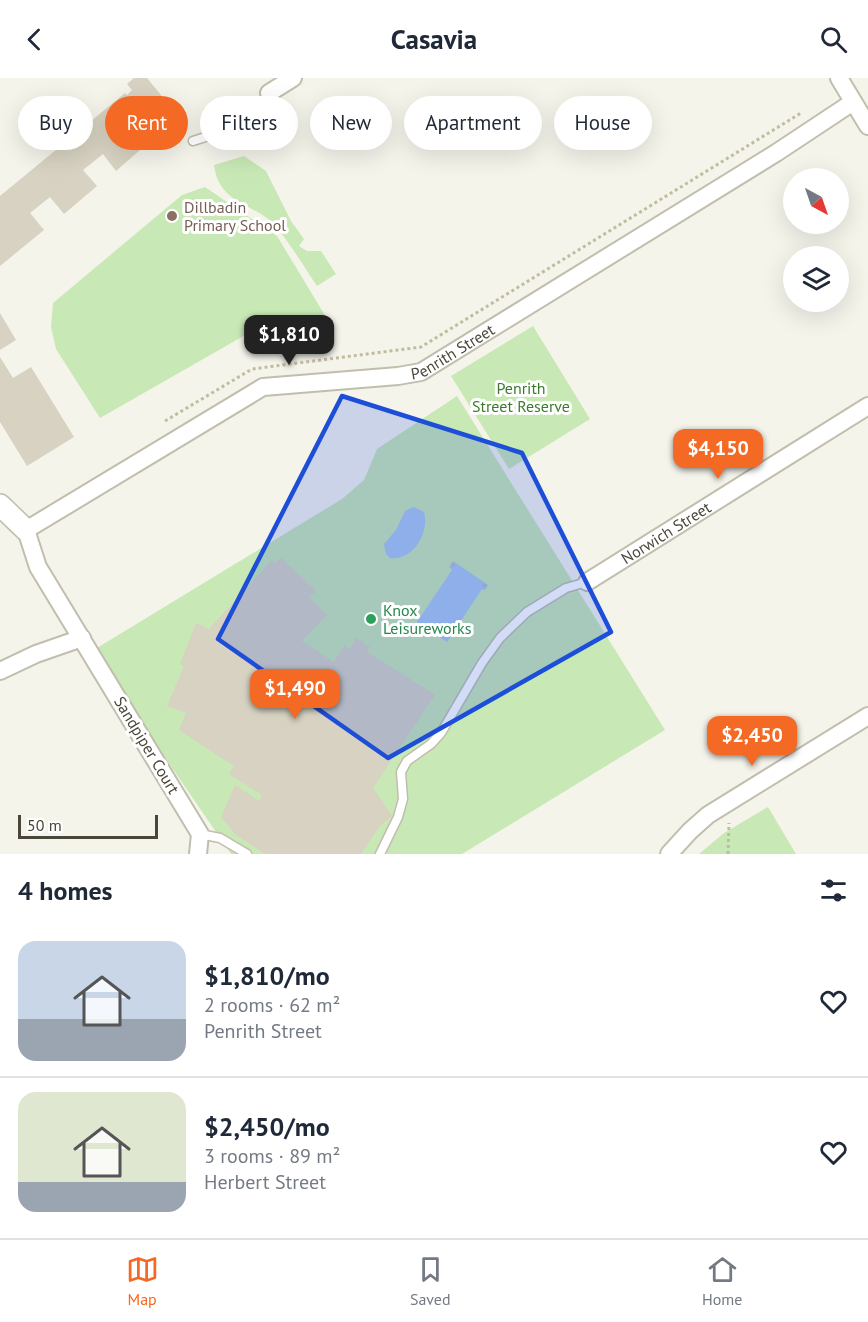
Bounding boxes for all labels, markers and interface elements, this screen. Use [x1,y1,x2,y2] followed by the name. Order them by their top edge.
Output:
[391,22,477,56] text: Casavia
[18,23,51,56] icon: back
[817,23,850,56] icon: search
[18,96,93,150] chip: Buy
[105,96,188,150] chip: Rent
[200,96,298,150] chip: Filters
[310,96,392,150] chip: New
[404,96,542,150] chip: Apartment
[554,96,652,150] chip: House
[783,168,849,234] north arrow
[783,168,849,312] map controls
[184,197,286,235] place label: Dillbadin Primary School
[165,209,179,223] marker: Dillbadin Primary School
[783,246,849,312] button: layers
[240,315,338,366] pin: $1,810
[409,319,498,384] street label: Penrith Street
[258,321,320,347] text: $1,810
[472,378,570,416] park label: Penrith Street Reserve
[669,429,767,480] pin: $4,150
[687,435,749,461] text: $4,150
[617,497,715,568] street label: Norwich Street
[383,600,472,638] place label: Knox Leisureworks
[364,612,378,626] marker: Knox Leisureworks
[246,669,344,720] pin: $1,490
[264,675,326,701] text: $1,490
[110,693,184,798] street label: Sandpiper Court
[703,716,801,767] pin: $2,450
[721,722,783,748] text: $2,450
[18,812,158,840] scale bar
[27,815,62,835] text: 50 m
[18,874,113,907] text: 4 homes
[817,874,850,907] icon: filters
[204,959,330,992] text: $1,810/mo
[66,965,138,1037] icon: home
[817,985,850,1018] icon: heart
[204,992,340,1018] text: 2 rooms · 62 m²
[204,1018,322,1044] text: Penrith Street
[204,1110,330,1143] text: $2,450/mo
[66,1116,138,1188] icon: home
[817,1136,850,1169] icon: heart
[204,1143,340,1169] text: 3 rooms · 89 m²
[204,1169,326,1195] text: Herbert Street
[126,1253,159,1309] tab: Map
[410,1253,451,1309] tab: Saved
[702,1253,742,1309] tab: Home

